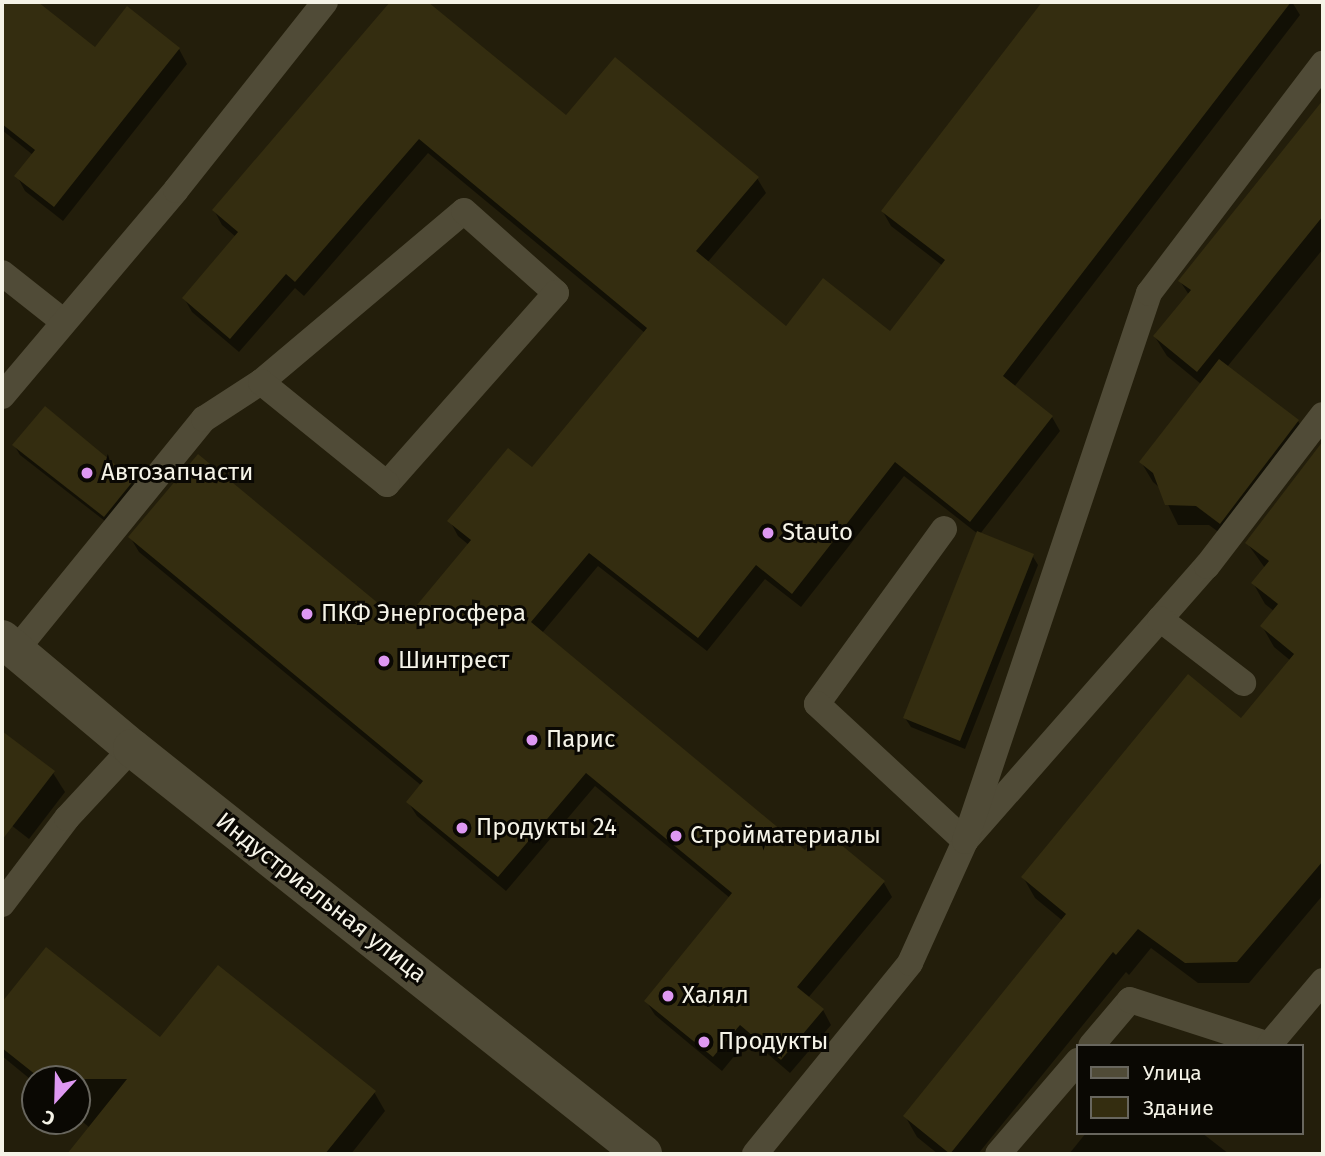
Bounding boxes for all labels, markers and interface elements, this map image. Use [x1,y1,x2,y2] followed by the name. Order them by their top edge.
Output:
[101,459,253,487] place label: Автозапчасти
[79,465,95,481] marker: Автозапчасти
[782,519,853,547] place label: Stauto
[760,525,776,541] marker: Stauto
[321,600,526,628] place label: ПКФ Энергосфера
[299,606,315,622] marker: ПКФ Энергосфера
[398,647,509,675] place label: Шинтрест
[376,653,392,669] marker: Шинтрест
[546,726,615,754] place label: Парис
[524,732,540,748] marker: Парис
[210,807,432,989] street label: Индустриальная улица
[476,814,617,842] place label: Продукты 24
[454,820,470,836] marker: Продукты 24
[690,822,881,850] place label: Стройматериалы
[668,828,684,844] marker: Стройматериалы
[682,982,749,1010] place label: Халял
[660,988,676,1004] marker: Халял
[718,1028,828,1056] place label: Продукты
[696,1034,712,1050] marker: Продукты
[1076,1044,1304,1135] legend
[1143,1060,1202,1086] text: Улица
[21,1065,91,1135] north arrow
[1143,1095,1214,1121] text: Здание
[39,1105,58,1131] text: С

